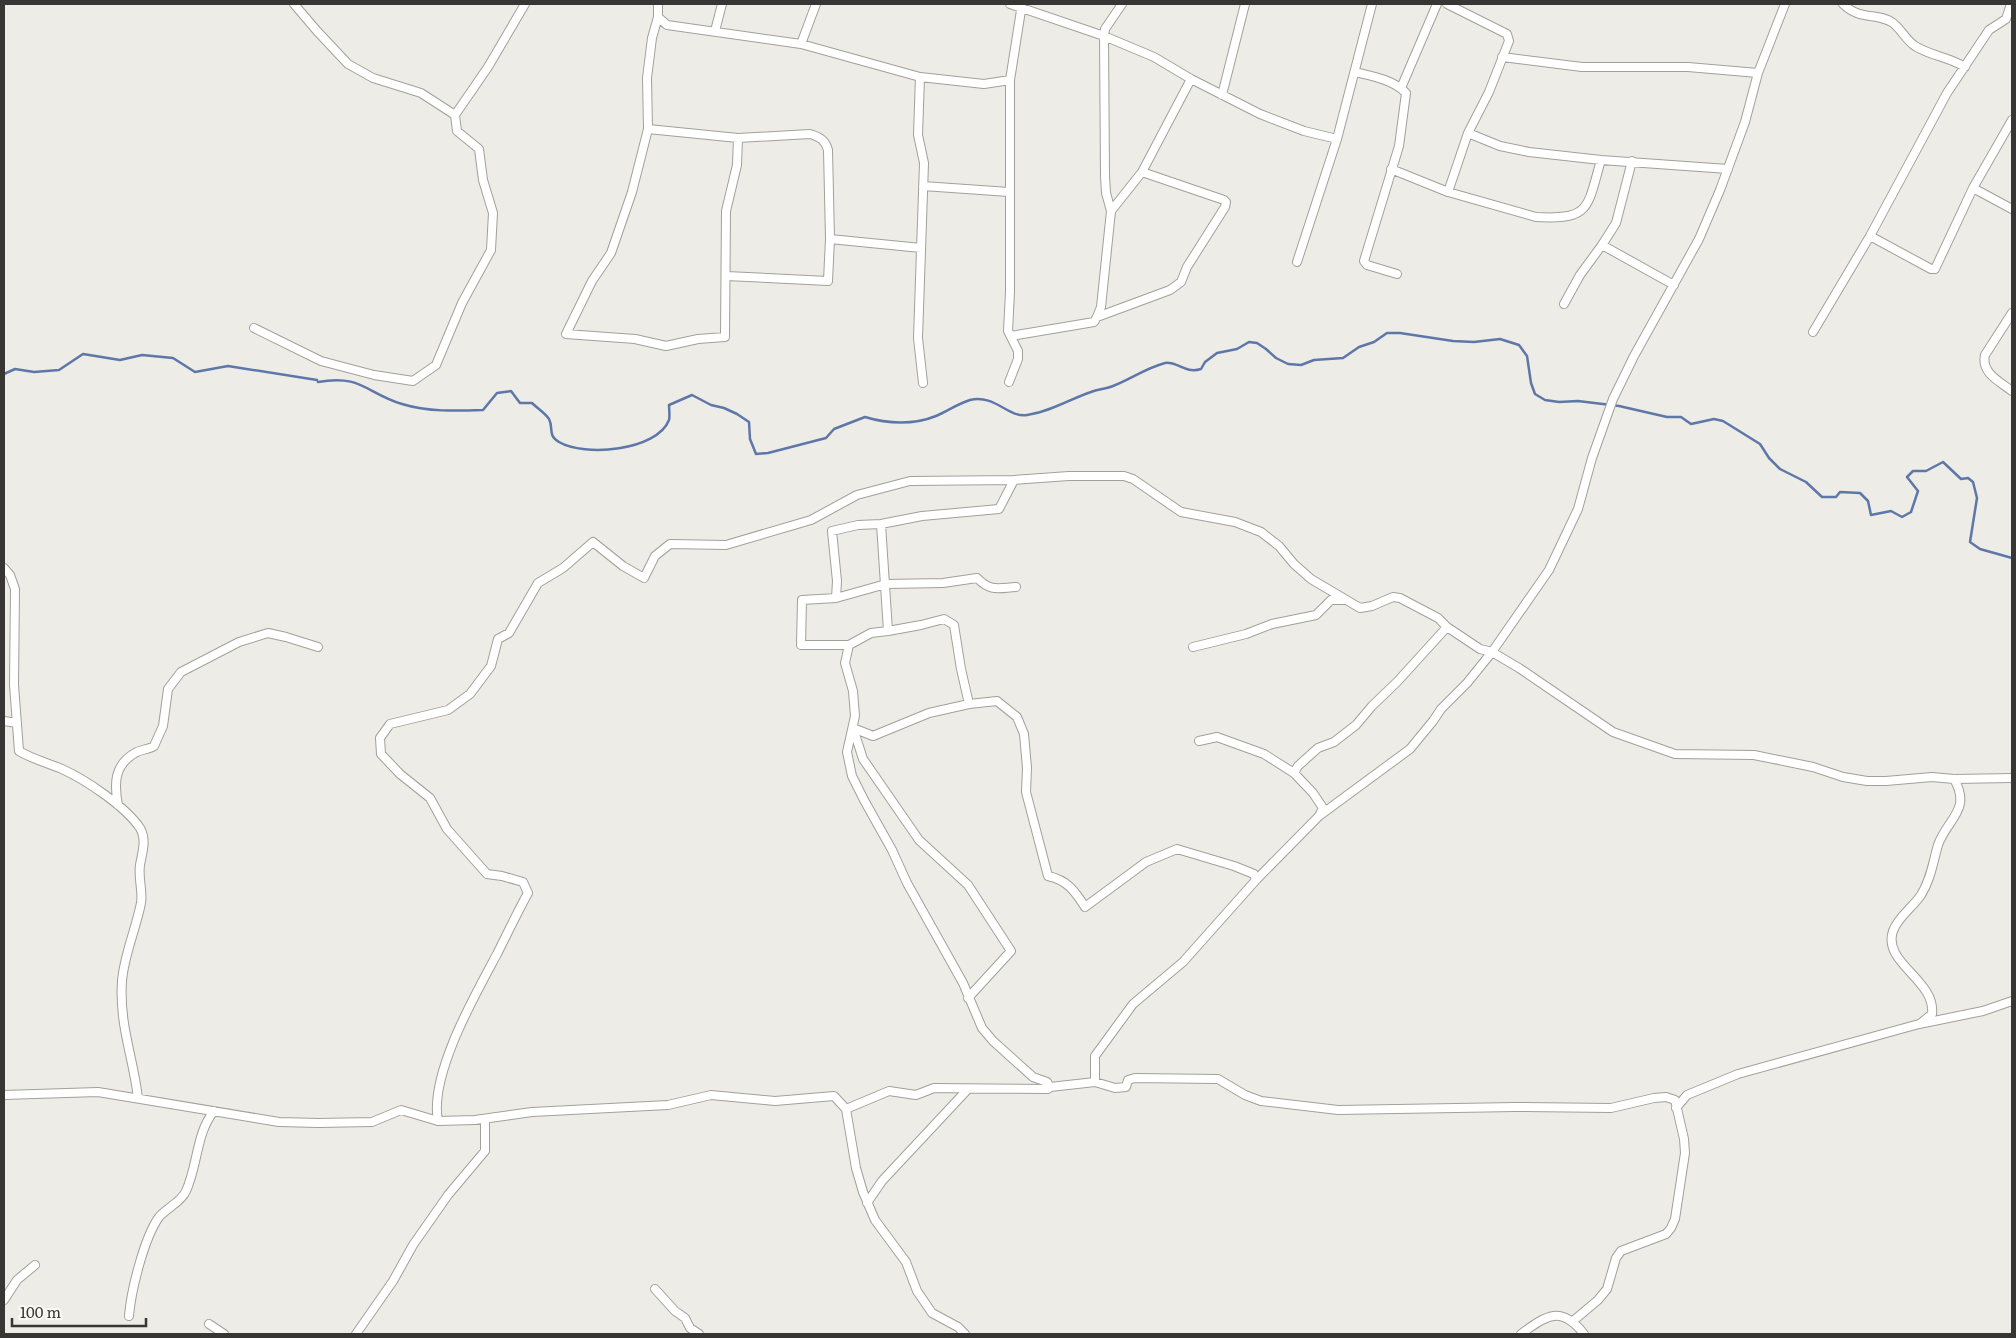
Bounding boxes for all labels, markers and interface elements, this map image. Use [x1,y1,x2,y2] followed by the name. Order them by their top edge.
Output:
[12,1296,146,1328] scale bar
[20,1300,61,1323] text: 100 m

